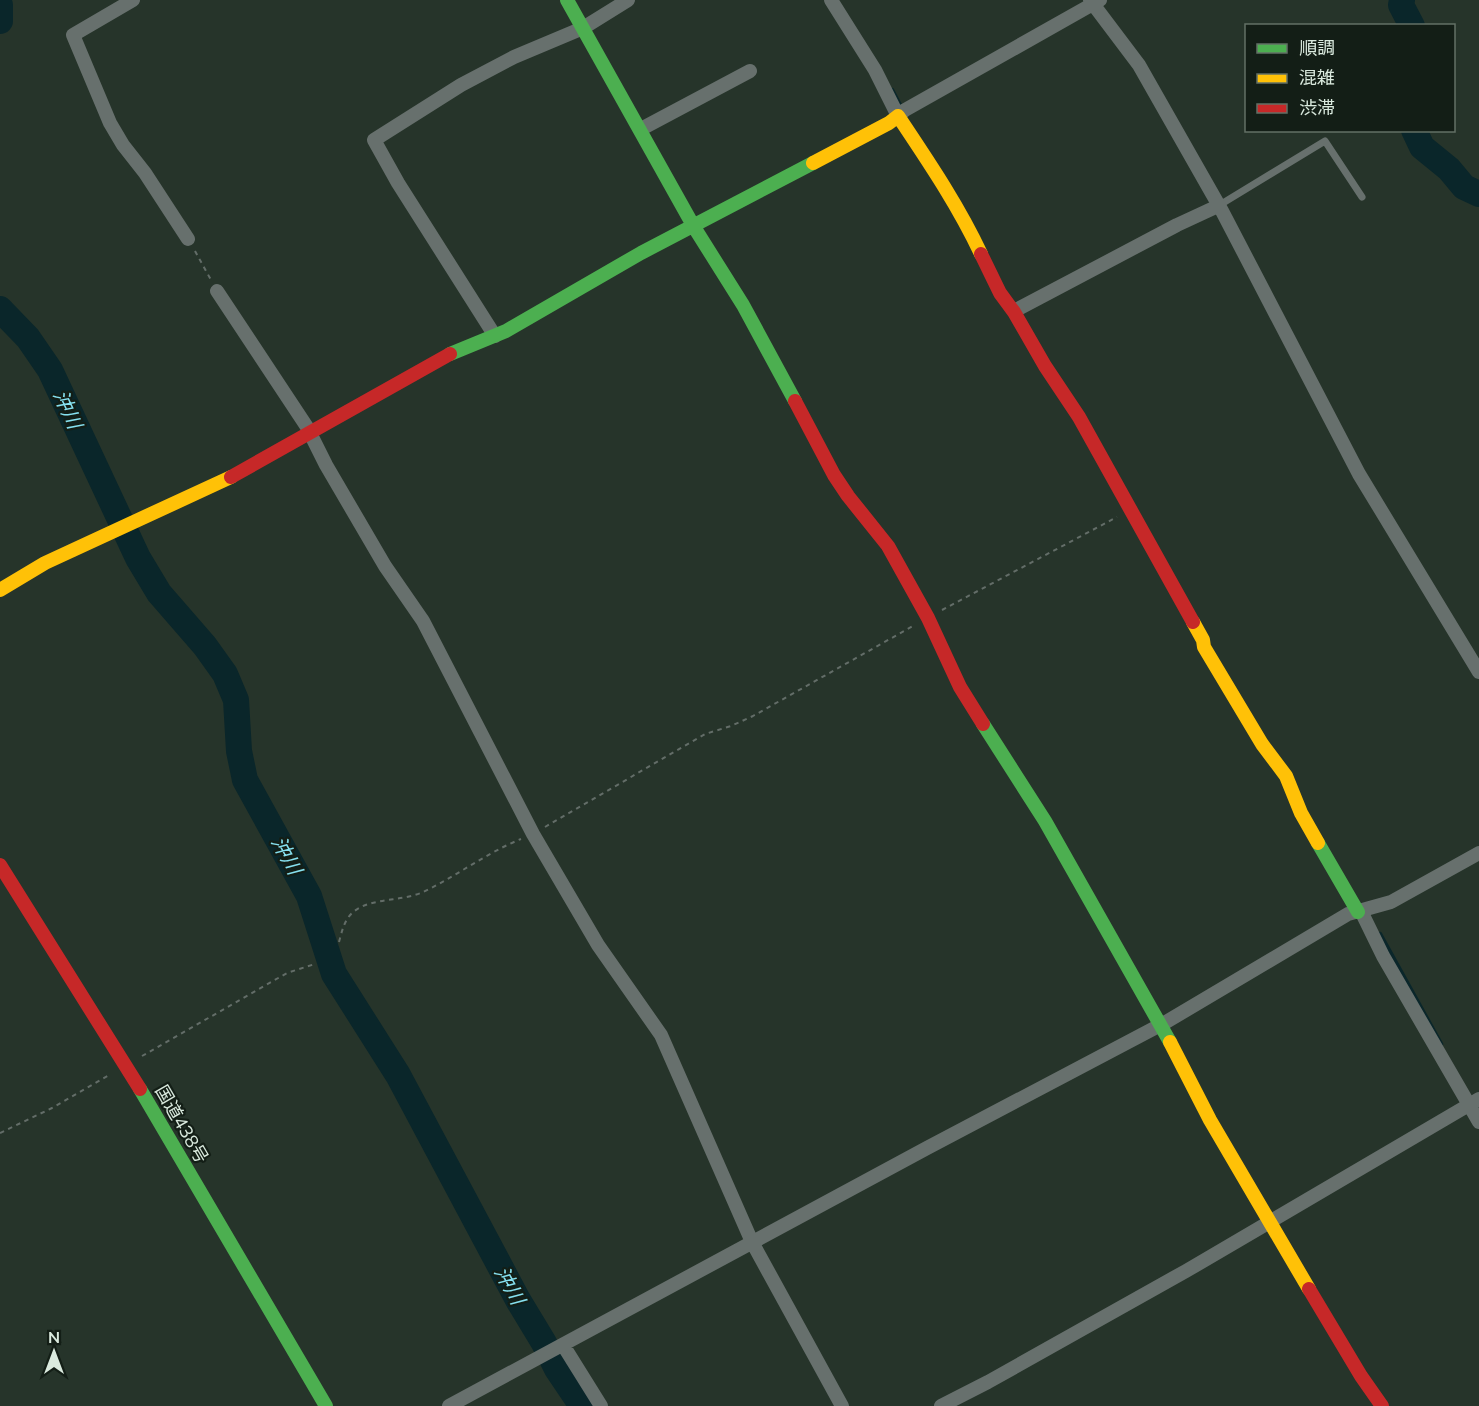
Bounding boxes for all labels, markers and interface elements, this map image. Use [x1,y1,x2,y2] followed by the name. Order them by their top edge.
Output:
[1245,24,1455,132] legend
[1299,36,1335,59] text: 順調
[1299,66,1335,89] text: 混雑
[1299,96,1335,119] text: 渋滞
[48,386,89,434] water label: 沖川
[266,831,309,880] water label: 沖川
[150,1081,214,1167] street label: 国道438号
[489,1261,532,1310] water label: 沖川
[24,1322,84,1382] north arrow
[48,1327,60,1347] text: N

